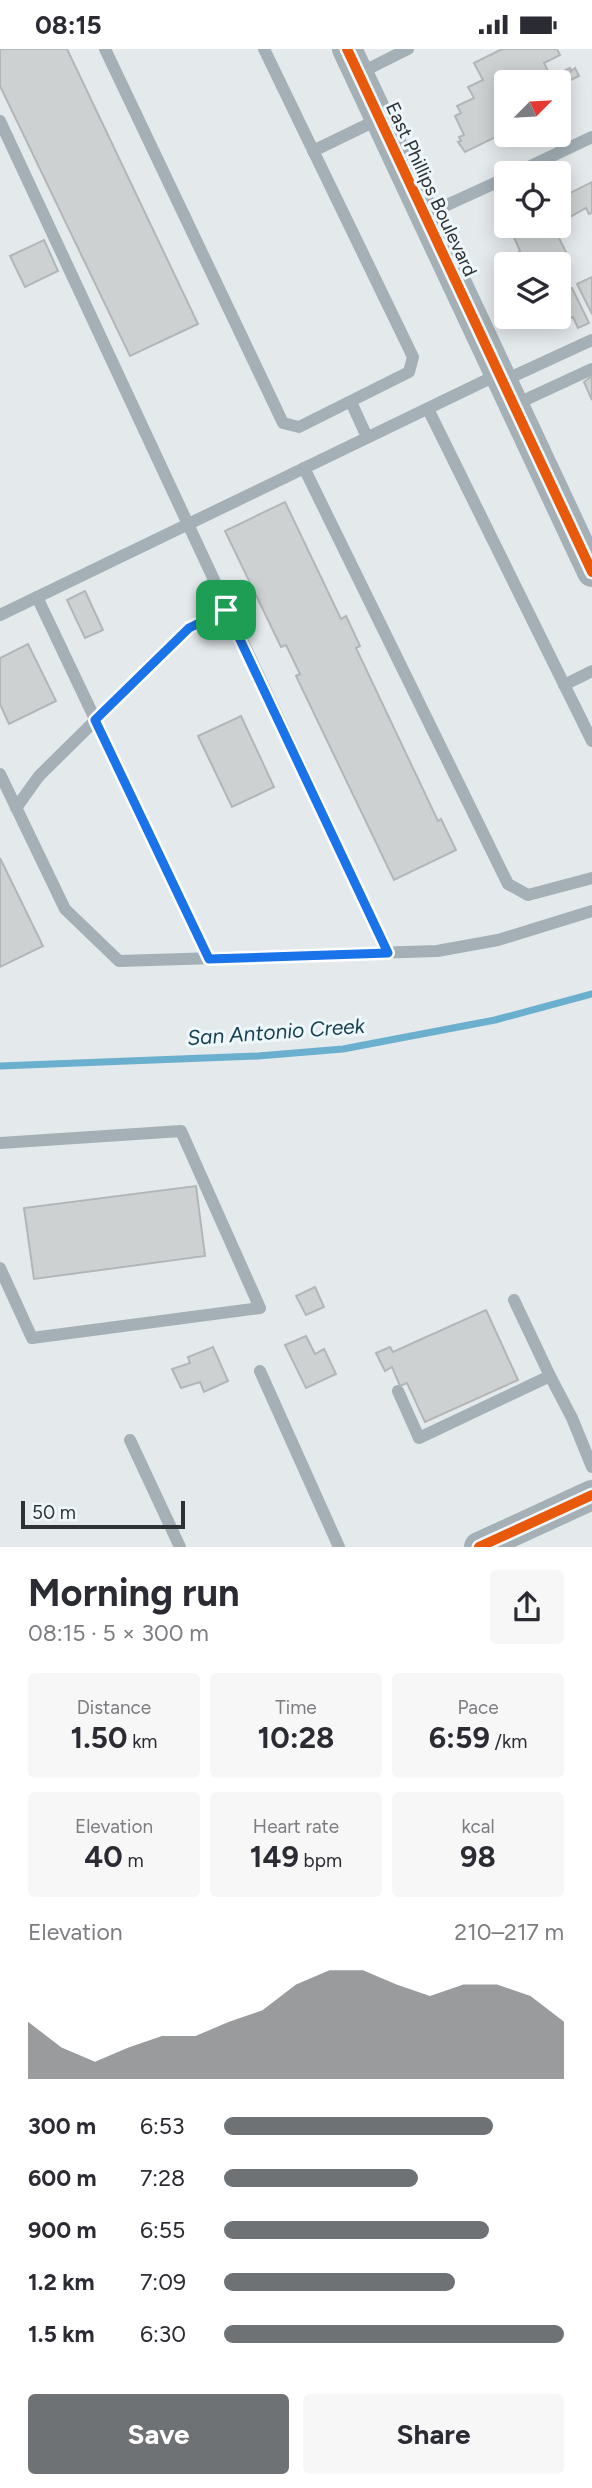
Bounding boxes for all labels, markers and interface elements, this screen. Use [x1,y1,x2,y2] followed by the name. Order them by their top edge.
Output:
[35,9,102,41] text: 08:15
[494,70,570,147] north arrow
[494,70,571,329] map controls
[381,98,482,280] street label: East Phillips Boulevard
[494,161,571,238] button: locate
[494,252,571,329] button: layers
[196,580,256,640] pin
[207,591,245,629] icon: arrive
[186,1013,366,1050] water label: San Antonio Creek
[21,1497,186,1529] scale bar
[32,1501,76,1524] text: 50 m
[28,1570,240,1616] text: Morning run
[490,1570,564,1644] button: share
[28,1619,209,1647] text: 08:15 · 5 × 300 m
[77,1696,151,1719] text: Distance
[275,1696,317,1719] text: Time
[457,1696,499,1719] text: Pace
[70,1719,127,1756] text: 1.50
[258,1719,334,1756] text: 10:28
[429,1719,490,1756] text: 6:59
[127,1730,158,1753] text: km
[490,1730,527,1753] text: /km
[75,1815,153,1838] text: Elevation
[253,1815,339,1838] text: Heart rate
[461,1815,495,1838] text: kcal
[84,1838,123,1875] text: 40
[250,1838,299,1875] text: 149
[460,1838,496,1875] text: 98
[123,1849,144,1872] text: m
[299,1849,342,1872] text: bpm
[28,1918,123,1946] text: Elevation
[454,1918,564,1946] text: 210–217 m
[28,2112,96,2140] text: 300 m
[140,2112,185,2140] text: 6:53
[28,2164,97,2192] text: 600 m
[140,2164,185,2192] text: 7:28
[28,2216,97,2244] text: 900 m
[140,2216,185,2244] text: 6:55
[28,2268,95,2296] text: 1.2 km
[140,2268,186,2296] text: 7:09
[28,2320,95,2348] text: 1.5 km
[140,2320,186,2348] text: 6:30
[28,2394,289,2474] button: Save
[303,2394,564,2474] button: Share

